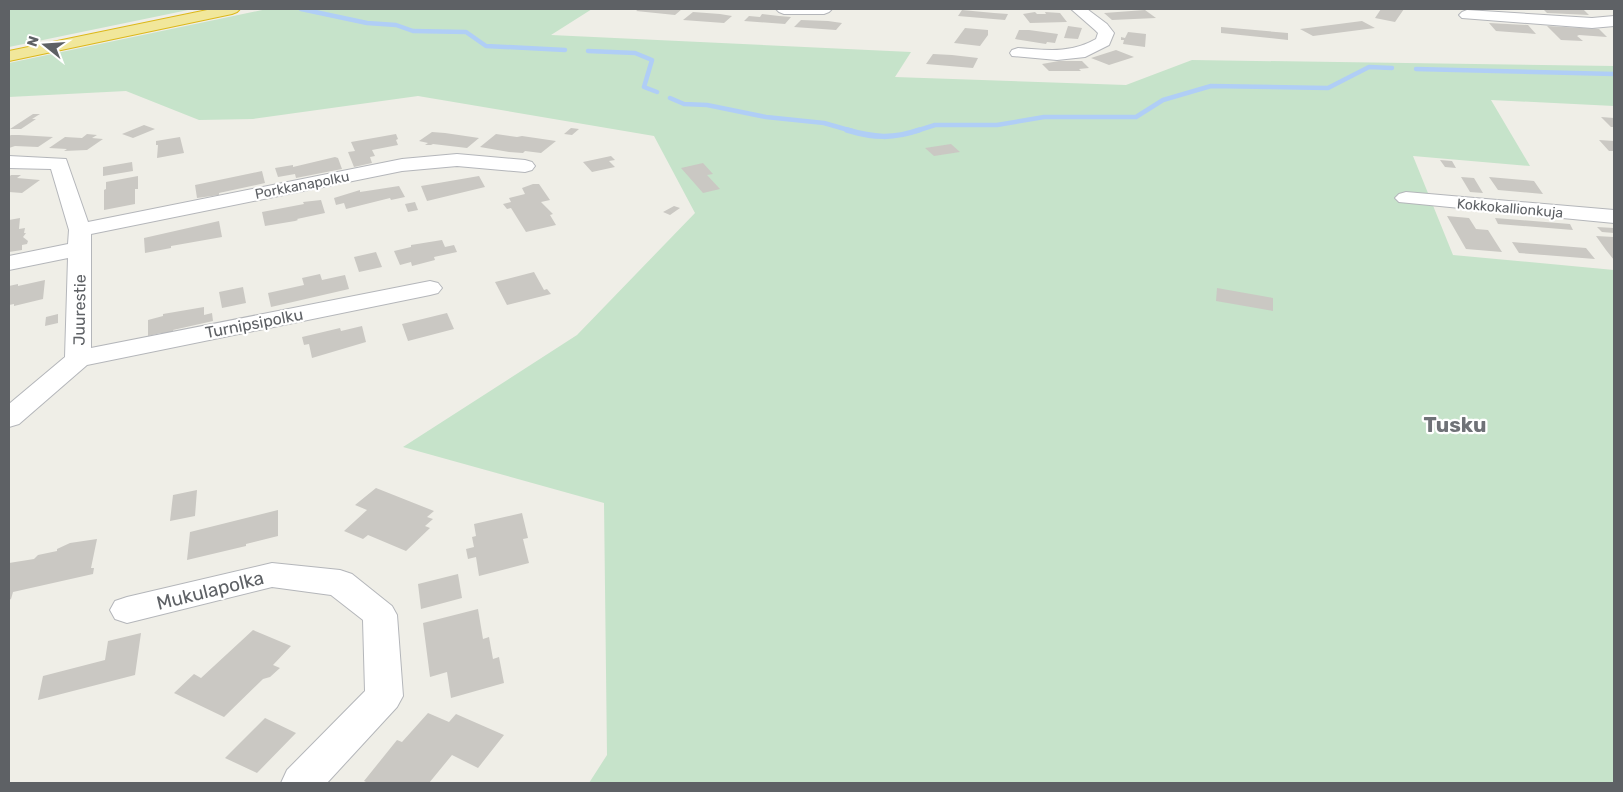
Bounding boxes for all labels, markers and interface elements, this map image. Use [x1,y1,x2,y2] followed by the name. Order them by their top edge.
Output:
[20,20,70,70] north arrow
[23,34,43,49] text: N
[253,168,351,203] street label: Porkkanapolku
[1456,195,1564,222] street label: Kokkokallionkuja
[69,274,90,346] street label: Juurestie
[204,305,305,342] street label: Turnipsipolku
[1424,412,1486,437] district label: Tusku
[154,566,266,615] street label: Mukulapolka

